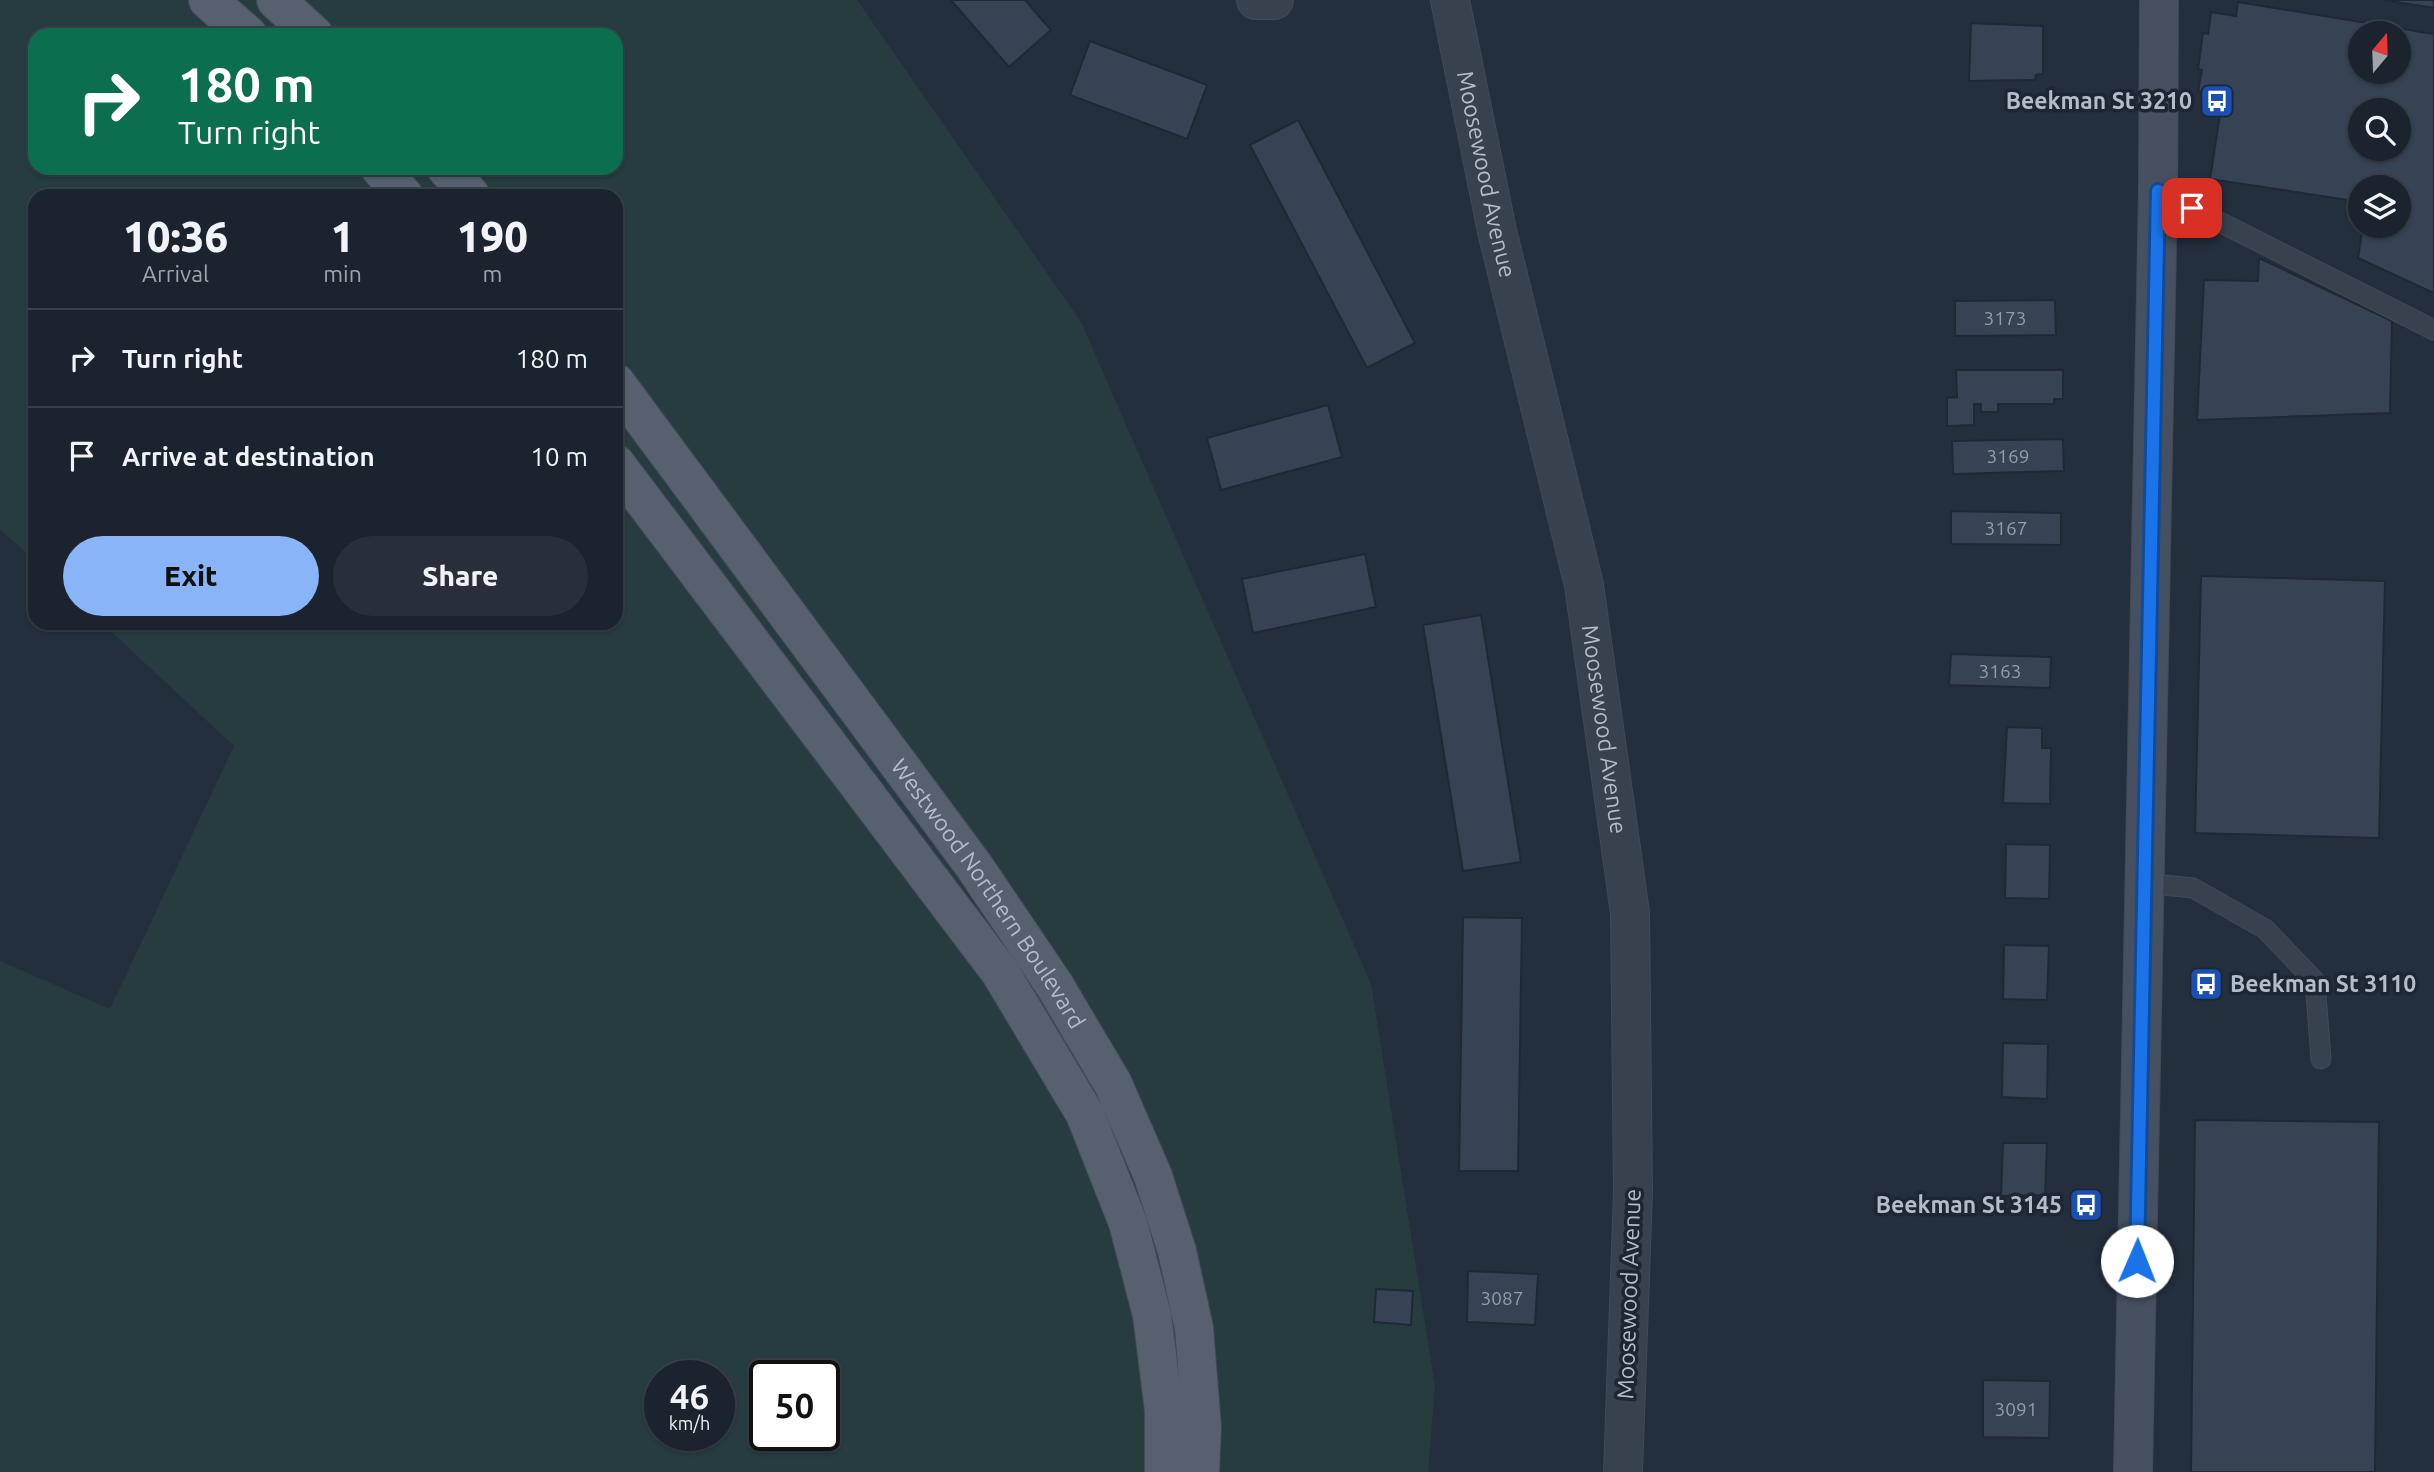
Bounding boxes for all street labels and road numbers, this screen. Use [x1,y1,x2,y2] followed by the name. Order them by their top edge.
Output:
[1453,69,1521,280] street label: Moosewood Avenue
[1578,623,1632,835] street label: Moosewood Avenue
[887,754,1090,1033] street label: Westwood Northern Boulevard
[1612,1188,1645,1400] street label: Moosewood Avenue

